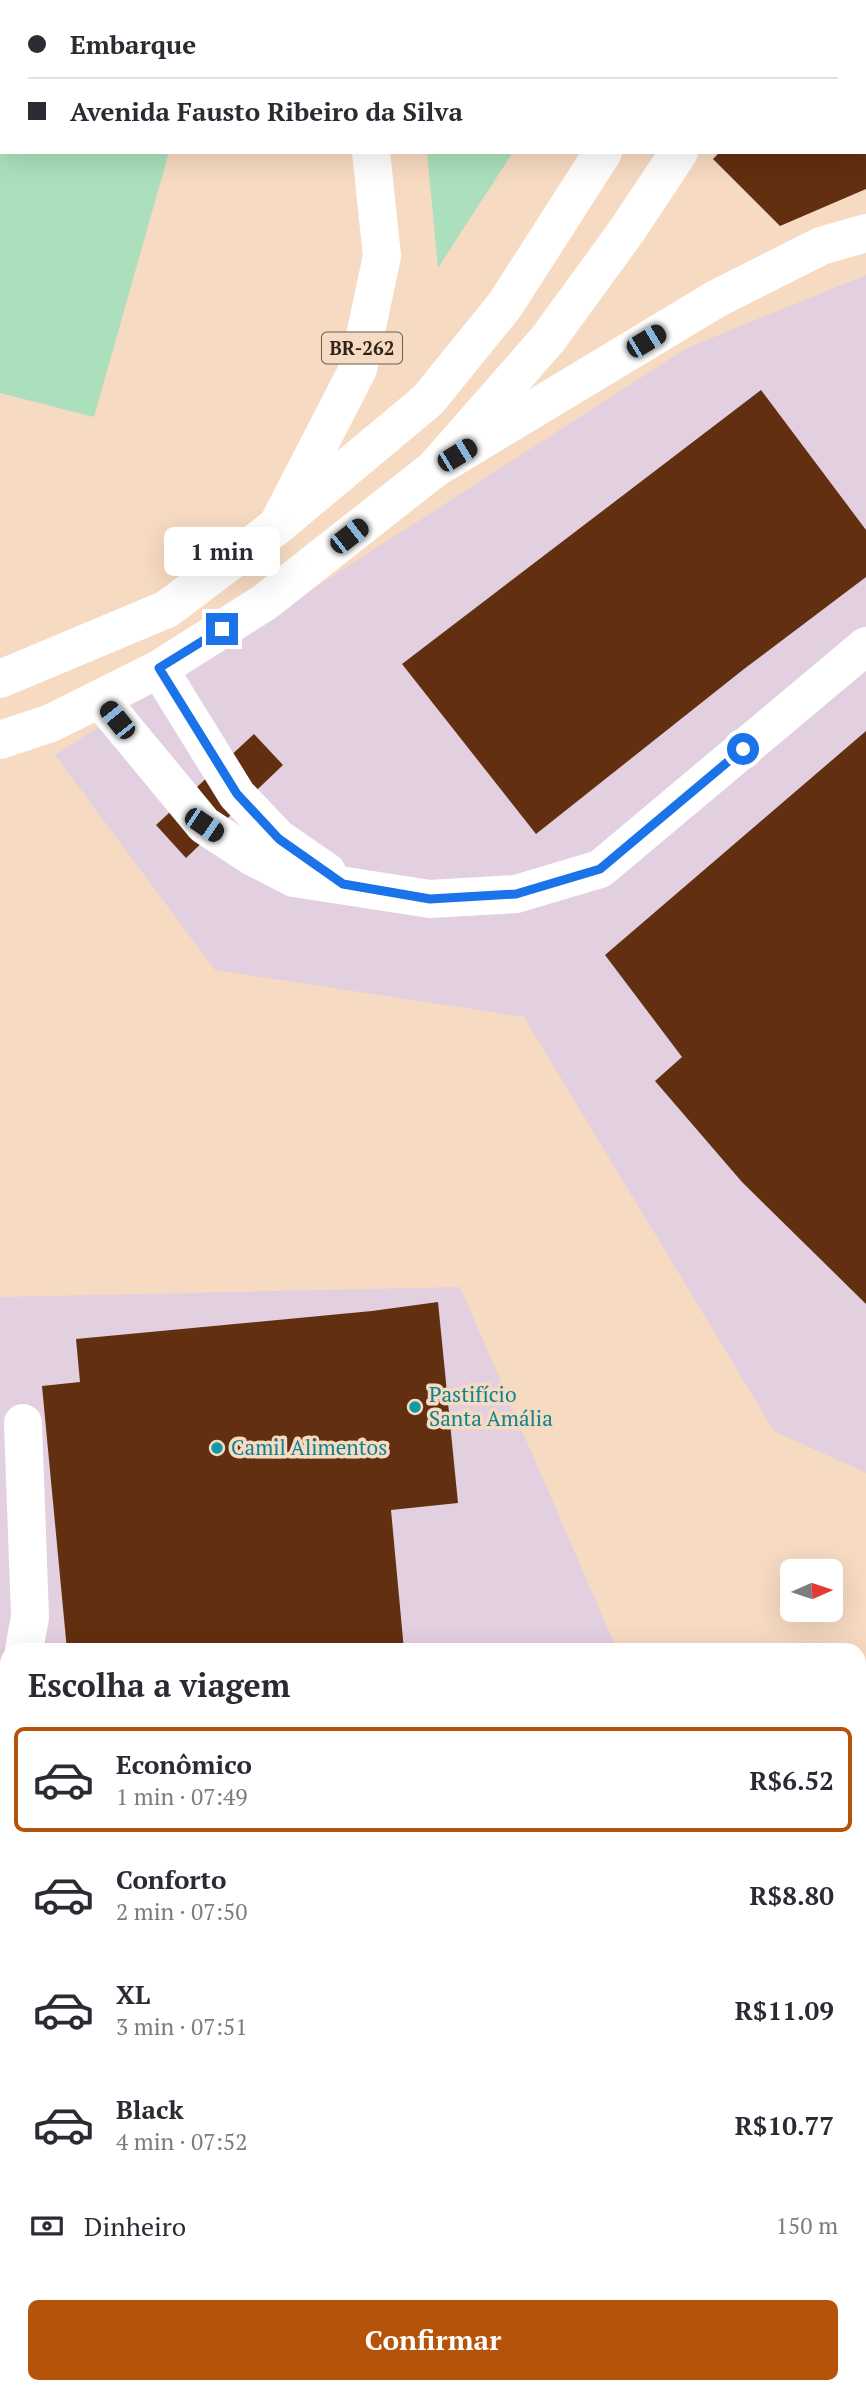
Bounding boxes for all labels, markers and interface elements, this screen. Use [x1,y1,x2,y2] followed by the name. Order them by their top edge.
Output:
[70,27,196,61] text: Embarque
[70,94,463,128] text: Avenida Fausto Ribeiro da Silva
[623,321,670,361] car
[322,332,402,364] road number: BR-262
[434,435,481,475] car
[326,515,373,557] car
[164,528,280,576] callout: 1 min
[191,536,253,567] text: 1 min
[206,613,238,645] route end
[96,697,139,743] car
[727,733,759,765] route start
[181,805,228,845] car
[429,1380,553,1432] place label: Pastifício Santa Amália
[407,1399,423,1415] marker: Pastifício Santa Amália
[231,1433,387,1461] place label: Camil Alimentos
[209,1440,225,1456] marker: Camil Alimentos
[780,1559,844,1622] north arrow
[780,1559,843,1622] map controls
[28,1664,290,1706] text: Escolha a viagem
[116,1747,252,1781] text: Econômico
[32,1748,95,1811] icon: car
[749,1763,834,1797] text: R$6.52
[116,1781,248,1812] text: 1 min · 07:49
[116,1862,226,1896] text: Conforto
[32,1863,95,1926] icon: car
[749,1878,834,1912] text: R$8.80
[116,1896,248,1927] text: 2 min · 07:50
[116,1977,150,2011] text: XL
[32,1978,95,2041] icon: car
[735,1993,834,2027] text: R$11.09
[116,2011,248,2042] text: 3 min · 07:51
[116,2092,184,2126] text: Black
[32,2093,95,2156] icon: car
[735,2108,834,2142] text: R$10.77
[116,2126,248,2157] text: 4 min · 07:52
[28,2207,66,2245] icon: cash
[84,2209,186,2243] text: Dinheiro
[776,2210,838,2241] text: 150 m
[28,2300,838,2380] button: Confirmar

